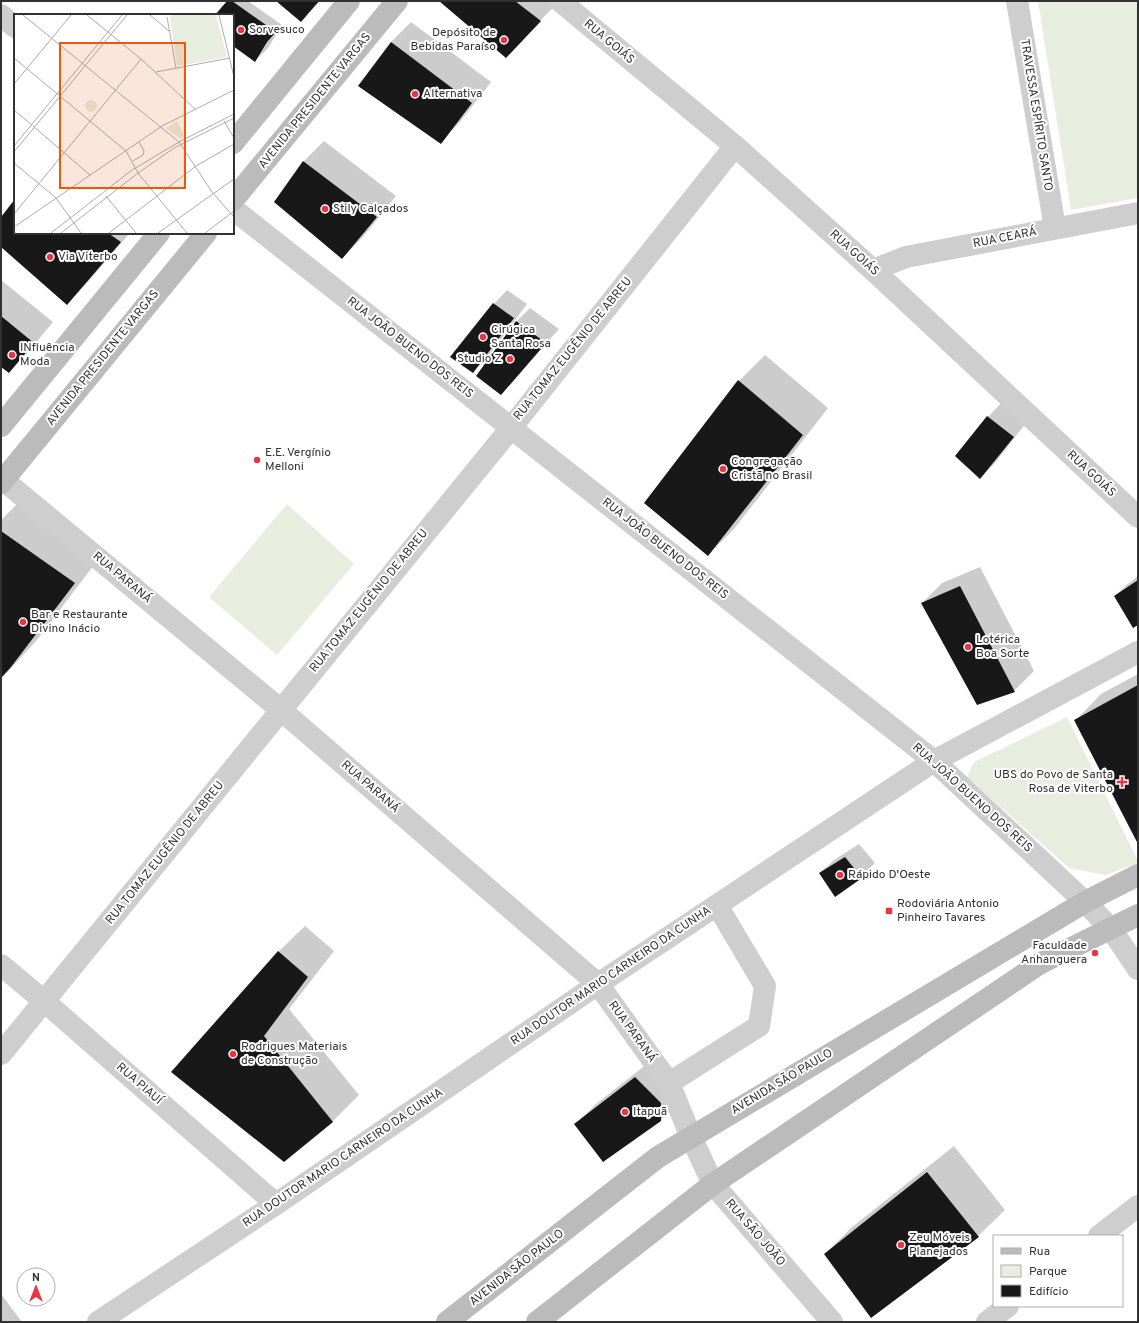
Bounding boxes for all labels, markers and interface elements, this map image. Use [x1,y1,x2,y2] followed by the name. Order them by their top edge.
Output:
[14,14,234,234] inset map
[580,16,638,68] street label: RUA GOIÁS
[249,22,305,38] place label: Sorvesuco
[236,25,246,35] marker: Sorvesuco
[410,25,496,55] place label: Depósito de Bebidas Paraíso
[255,30,375,172] street label: AVENIDA PRESIDENTE VARGAS
[499,35,509,45] marker: Depósito de Bebidas Paraíso
[1016,38,1056,192] street label: TRAVESSA ESPÍRITO SANTO
[423,86,482,102] place label: Alternativa
[410,89,420,99] marker: Alternativa
[333,201,408,217] place label: Stily Calçados
[320,204,330,214] marker: Stily Calçados
[972,224,1038,252] street label: RUA CEARÁ
[826,227,882,279] street label: RUA GOIÁS
[58,249,118,265] place label: Via Viterbo
[45,252,55,262] marker: Via Viterbo
[510,274,636,424] street label: RUA TOMAZ EUGÊNIO DE ABREU
[43,287,163,429] street label: AVENIDA PRESIDENTE VARGAS
[344,294,476,402] street label: RUA JOÃO BUENO DOS REIS
[491,322,551,352] place label: Cirúgica Santa Rosa
[478,332,488,342] marker: Cirúgica Santa Rosa
[20,340,75,370] place label: INfluência Moda
[7,350,17,360] marker: INfluência Moda
[457,351,502,367] place label: Studio Z
[505,354,515,364] marker: Studio Z
[265,445,331,475] place label: E.E. Vergínio Melloni
[1063,447,1119,501] street label: RUA GOIÁS
[731,454,812,484] place label: Congregação Cristã no Brasil
[252,455,262,465] marker: E.E. Vergínio Melloni
[718,464,728,474] marker: Congregação Cristã no Brasil
[599,495,731,603] street label: RUA JOÃO BUENO DOS REIS
[306,526,432,676] street label: RUA TOMAZ EUGÊNIO DE ABREU
[89,549,155,607] street label: RUA PARANÁ
[31,607,128,637] place label: Bar e Restaurante Divino Inácio
[18,617,28,627] marker: Bar e Restaurante Divino Inácio
[976,632,1029,662] place label: Lotérica Boa Sorte
[963,642,973,652] marker: Lotérica Boa Sorte
[909,740,1035,856] street label: RUA JOÃO BUENO DOS REIS
[337,757,403,817] street label: RUA PARANÁ
[994,767,1113,797] place label: UBS do Povo de Santa Rosa de Viterbo
[1116,776,1128,788] marker: UBS do Povo de Santa Rosa de Viterbo
[102,778,228,928] street label: RUA TOMAZ EUGÊNIO DE ABREU
[848,867,931,883] place label: Rápido D'Oeste
[835,870,845,880] marker: Rápido D'Oeste
[897,896,999,926] place label: Rodoviária Antonio Pinheiro Tavares
[508,903,714,1049] street label: RUA DOUTOR MARIO CARNEIRO DA CUNHA
[884,906,894,916] marker: Rodoviária Antonio Pinheiro Tavares
[1021,938,1087,968] place label: Faculdade Anhanguera
[1090,948,1100,958] marker: Faculdade Anhanguera
[604,998,660,1066] street label: RUA PARANÁ
[241,1039,347,1069] place label: Rodrigues Materiais de Construção
[728,1045,836,1119] street label: AVENIDA SÃO PAULO
[228,1049,238,1059] marker: Rodrigues Materiais de Construção
[113,1060,167,1110] street label: RUA PIAUÍ
[240,1085,446,1231] street label: RUA DOUTOR MARIO CARNEIRO DA CUNHA
[633,1104,667,1120] place label: Itapuã
[620,1107,630,1117] marker: Itapuã
[721,1196,789,1270] street label: RUA SÃO JOÃO
[466,1226,568,1310] street label: AVENIDA SÃO PAULO
[909,1230,970,1260] place label: Zeu Móveis Planejados
[993,1235,1123,1307] legend
[896,1240,906,1250] marker: Zeu Móveis Planejados
[1029,1244,1050,1260] text: Rua
[1029,1264,1067,1280] text: Parque
[16,1267,56,1307] north arrow
[32,1271,40,1285] text: N
[1029,1284,1069,1300] text: Edifício

